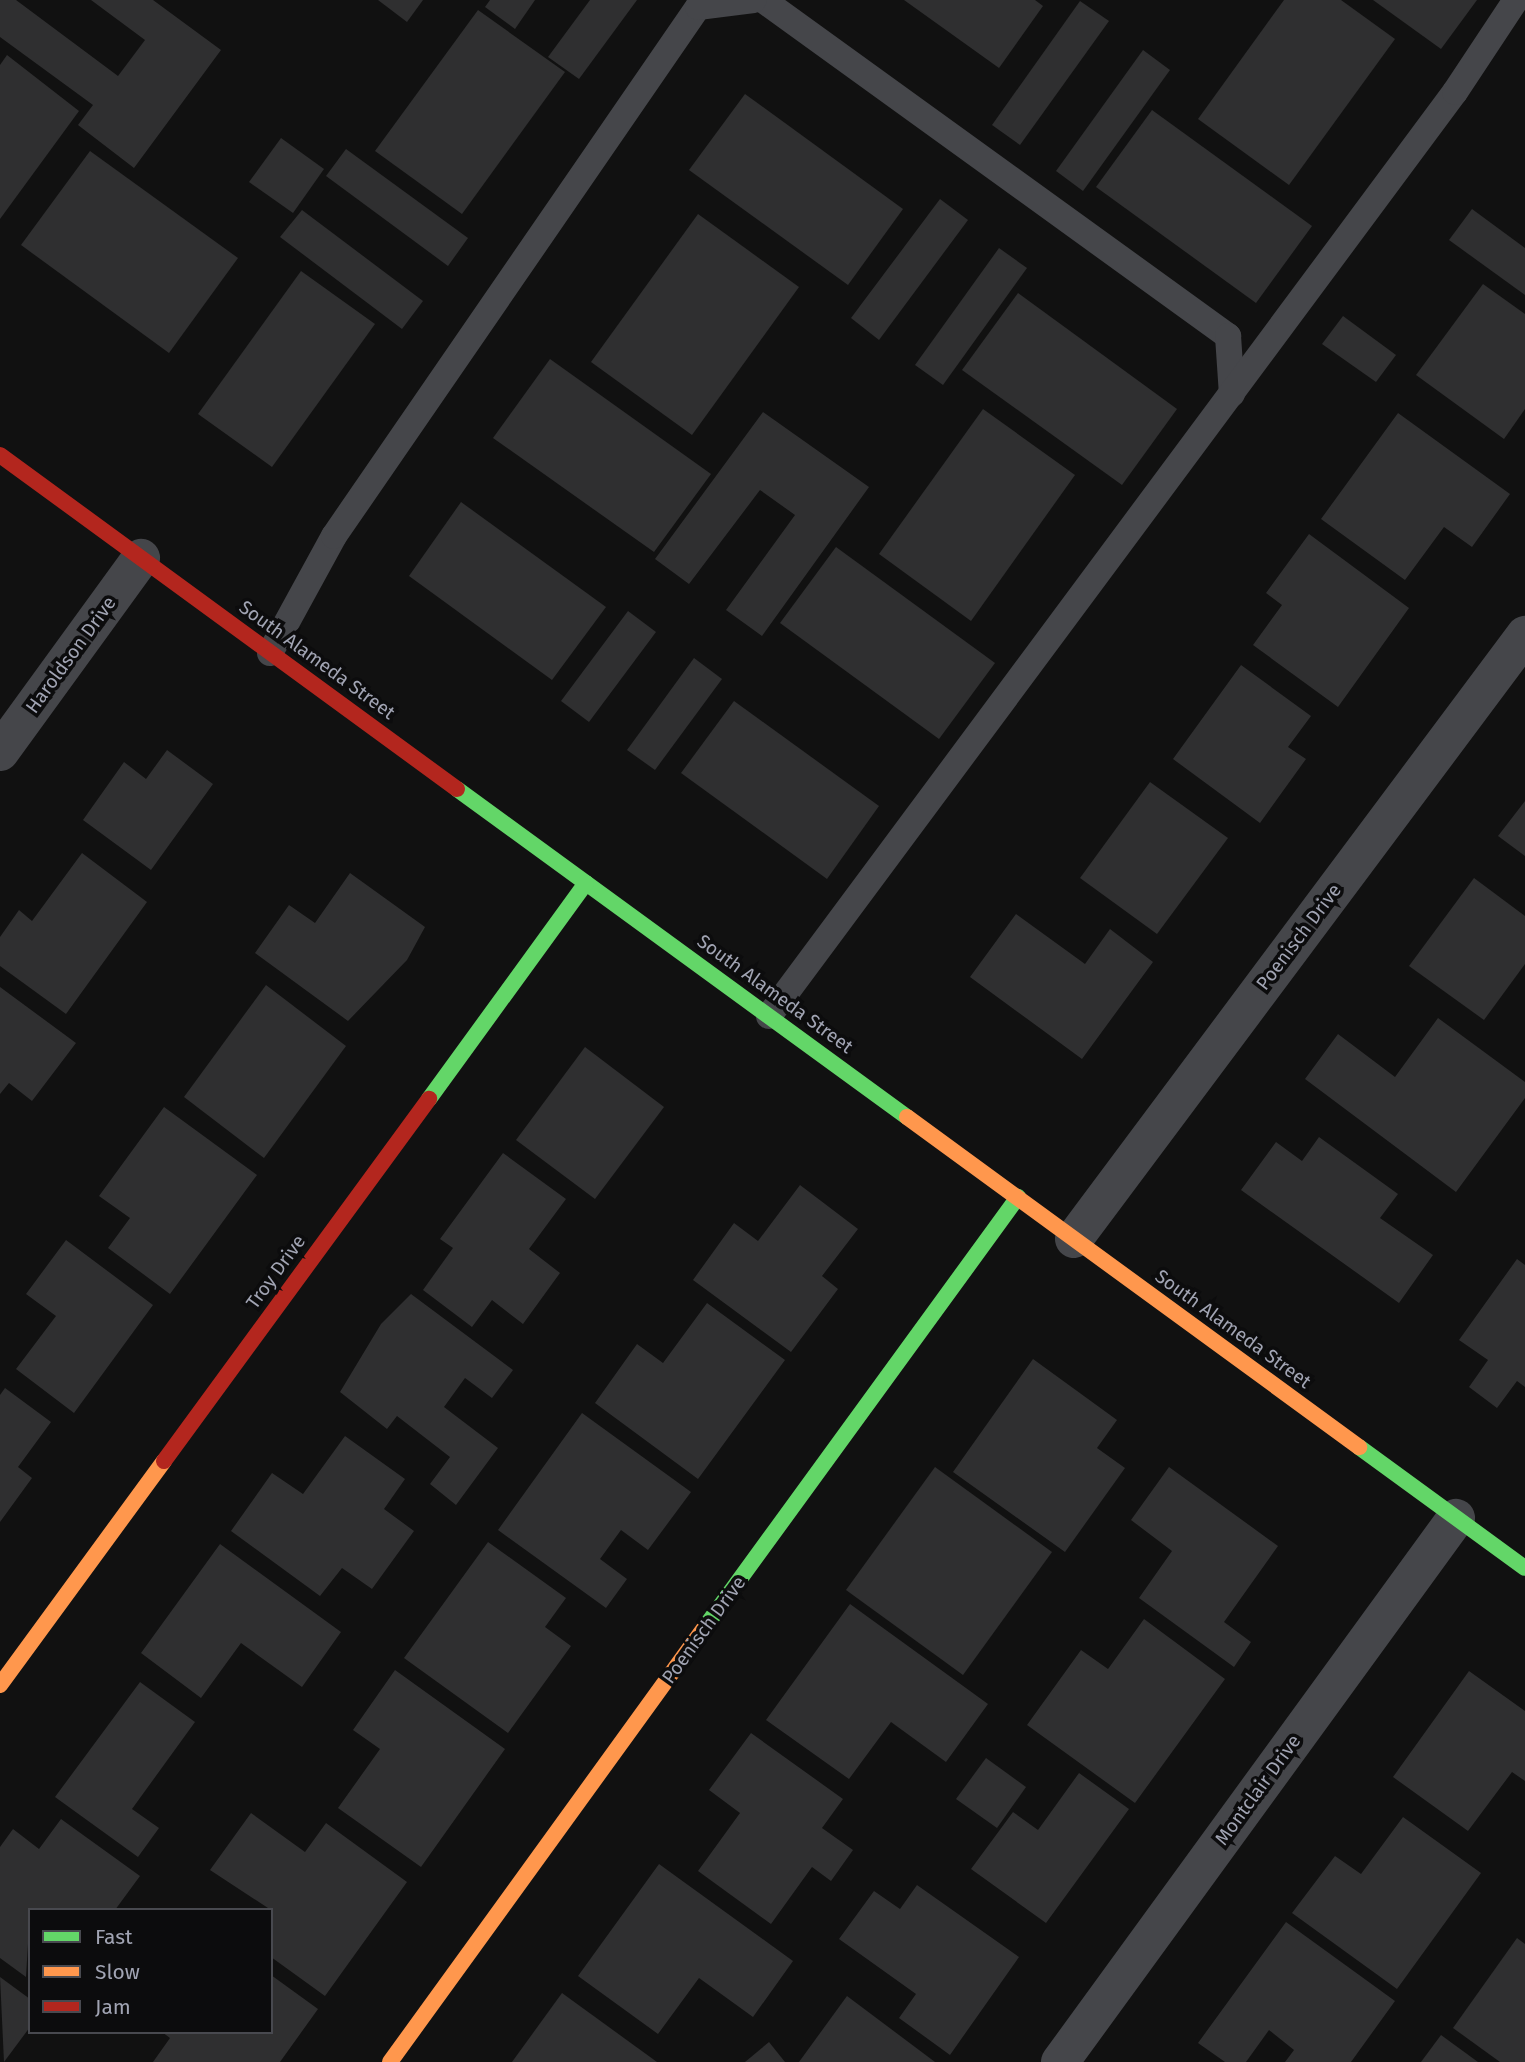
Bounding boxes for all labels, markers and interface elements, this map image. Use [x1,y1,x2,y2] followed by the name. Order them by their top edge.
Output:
[21,592,121,718] street label: Haroldson Drive
[235,596,399,724] street label: South Alameda Street
[1252,879,1346,995] street label: Poenisch Drive
[693,930,857,1058] street label: South Alameda Street
[242,1231,310,1313] street label: Troy Drive
[1151,1265,1315,1393] street label: South Alameda Street
[657,1572,751,1688] street label: Poenisch Drive
[1210,1730,1306,1850] street label: Montclair Drive
[28,1908,273,2034] legend
[95,1924,133,1950] text: Fast
[95,1959,140,1985] text: Slow
[95,1994,131,2020] text: Jam

